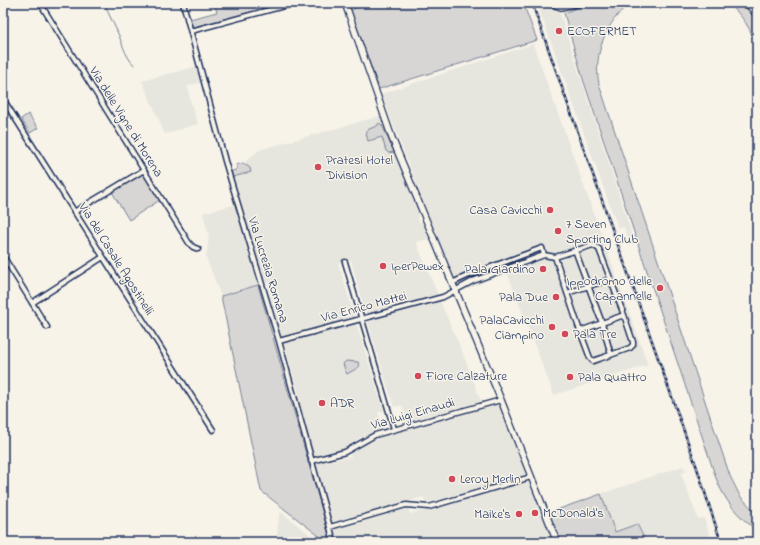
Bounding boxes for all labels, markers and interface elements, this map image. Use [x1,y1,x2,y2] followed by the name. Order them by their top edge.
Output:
[567,22,637,41] place label: ECOFERMET
[554,26,564,36] marker: ECOFERMET
[83,62,168,182] street label: Via delle Vigne di Morena
[325,151,393,185] place label: Pratesi Hotel Division
[313,162,323,172] marker: Pratesi Hotel Division
[72,198,158,320] street label: Via del Casale Agostinelli
[469,201,542,220] place label: Casa Cavicchi
[545,205,555,215] marker: Casa Cavicchi
[243,214,293,325] street label: Via Lucrezia Romana
[566,215,638,250] place label: 7 Seven Sporting Club
[553,226,563,236] marker: 7 Seven Sporting Club
[391,257,444,276] place label: IperPewex
[464,260,535,279] place label: Pala Giardino
[378,261,388,271] marker: IperPewex
[538,264,548,274] marker: Pala Giardino
[567,272,652,306] place label: Ippodromo delle Capannelle
[655,283,665,293] marker: Ippodromo delle Capannelle
[318,286,409,328] street label: Via Enrico Mattei
[499,288,548,307] place label: Pala Due
[551,292,561,302] marker: Pala Due
[479,311,544,345] place label: PalaCavicchi Ciampino
[547,322,557,332] marker: PalaCavicchi Ciampino
[573,325,617,344] place label: Pala Tre
[560,329,570,339] marker: Pala Tre
[425,367,507,386] place label: Fiore Calzature
[578,368,647,387] place label: Pala Quattro
[413,371,423,381] marker: Fiore Calzature
[565,372,575,382] marker: Pala Quattro
[368,393,457,436] street label: Via Luigi Einaudi
[330,394,355,413] place label: ADR
[317,398,327,408] marker: ADR
[460,470,521,490] place label: Leroy Merlin
[447,474,457,484] marker: Leroy Merlin
[543,504,604,523] place label: McDonald's
[474,505,511,524] place label: Maike's
[530,508,540,518] marker: McDonald's
[514,509,524,519] marker: Maike's

